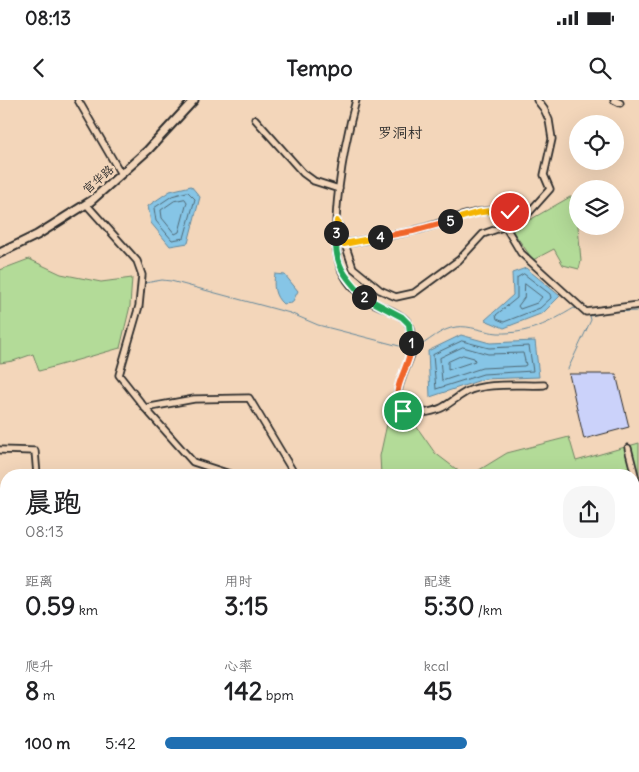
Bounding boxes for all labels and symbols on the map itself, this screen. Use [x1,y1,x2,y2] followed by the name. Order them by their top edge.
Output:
[377,123,423,142] district label: 罗洞村
[79,162,117,196] street label: 官华路
[489,191,531,233] pin
[438,208,462,234] pin: 5
[324,220,348,246] pin: 3
[368,224,392,250] pin: 4
[352,284,376,310] pin: 2
[398,330,424,356] pin: 1
[382,390,424,432] pin

